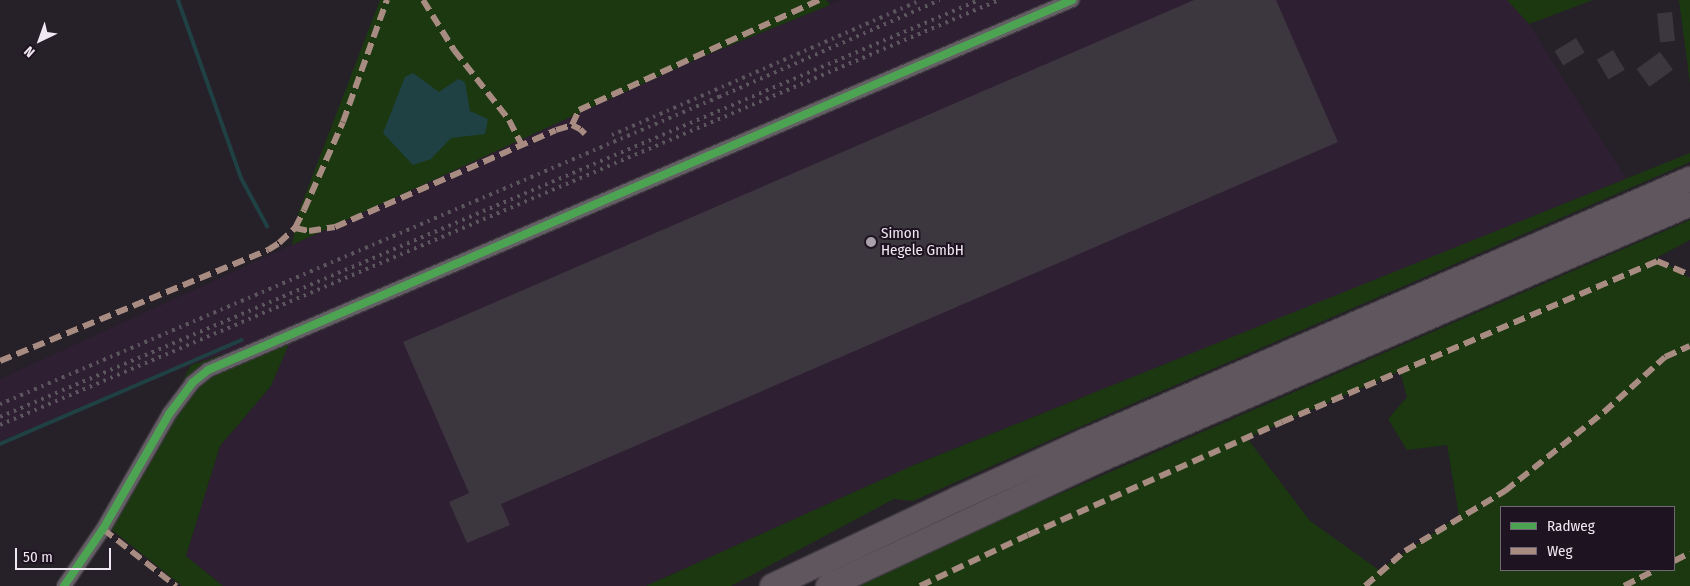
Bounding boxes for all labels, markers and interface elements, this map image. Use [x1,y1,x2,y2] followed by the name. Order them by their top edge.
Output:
[15,15,65,65] north arrow
[21,42,38,61] text: N
[881,224,964,259] place label: Simon Hegele GmbH
[865,236,877,248] marker: Simon Hegele GmbH
[1500,506,1675,571] legend
[1547,517,1595,535] text: Radweg
[18,538,114,570] scale bar
[1547,542,1573,560] text: Weg
[23,548,53,566] text: 50 m

